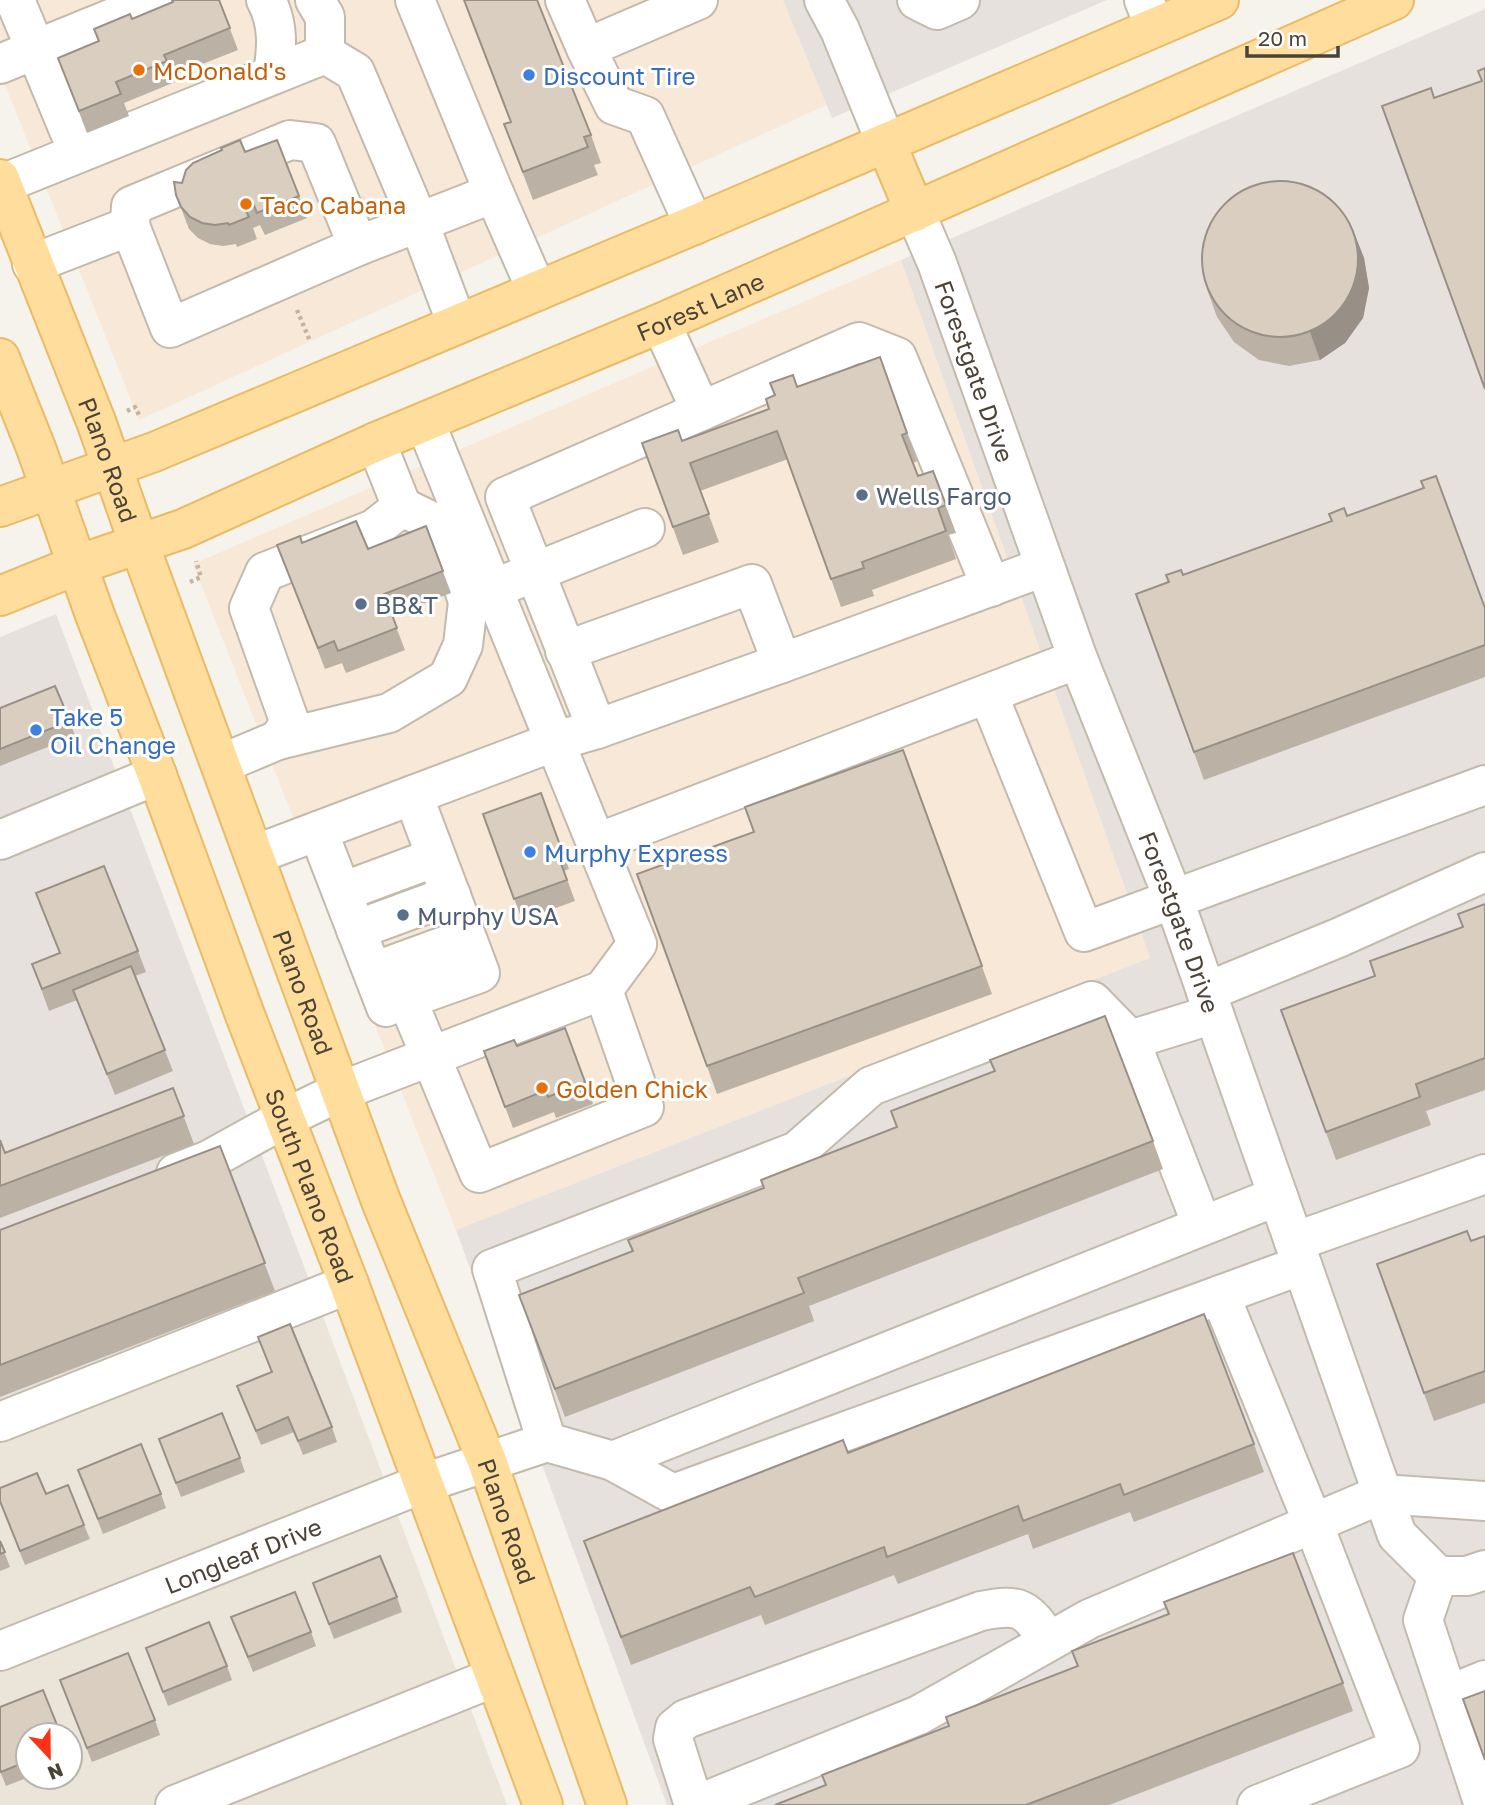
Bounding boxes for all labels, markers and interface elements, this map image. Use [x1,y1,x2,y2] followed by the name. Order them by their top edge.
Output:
[1247,14,1338,58] scale bar
[1258,25,1307,51] text: 20 m
[153,56,286,85] place label: McDonald's
[543,61,695,90] place label: Discount Tire
[131,62,147,78] marker: McDonald's
[521,67,537,83] marker: Discount Tire
[260,190,406,219] place label: Taco Cabana
[238,196,254,212] marker: Taco Cabana
[632,265,768,346] street label: Forest Lane
[930,276,1021,466] street label: Forestgate Drive
[73,393,145,526] street label: Plano Road
[876,481,1012,510] place label: Wells Fargo
[854,487,870,503] marker: Wells Fargo
[375,590,438,619] place label: BB&T
[353,596,369,612] marker: BB&T
[50,702,176,759] place label: Take 5 Oil Change
[28,722,44,738] marker: Take 5 Oil Change
[1134,827,1227,1016] street label: Forestgate Drive
[544,838,728,867] place label: Murphy Express
[522,844,538,860] marker: Murphy Express
[417,901,559,930] place label: Murphy USA
[395,907,411,923] marker: Murphy USA
[268,925,340,1058] street label: Plano Road
[556,1074,708,1103] place label: Golden Chick
[534,1080,550,1096] marker: Golden Chick
[260,1084,362,1287] street label: South Plano Road
[473,1454,543,1588] street label: Plano Road
[160,1511,325,1599] street label: Longleaf Drive
[14,1721,84,1791] north arrow
[45,1759,67,1786] text: N

